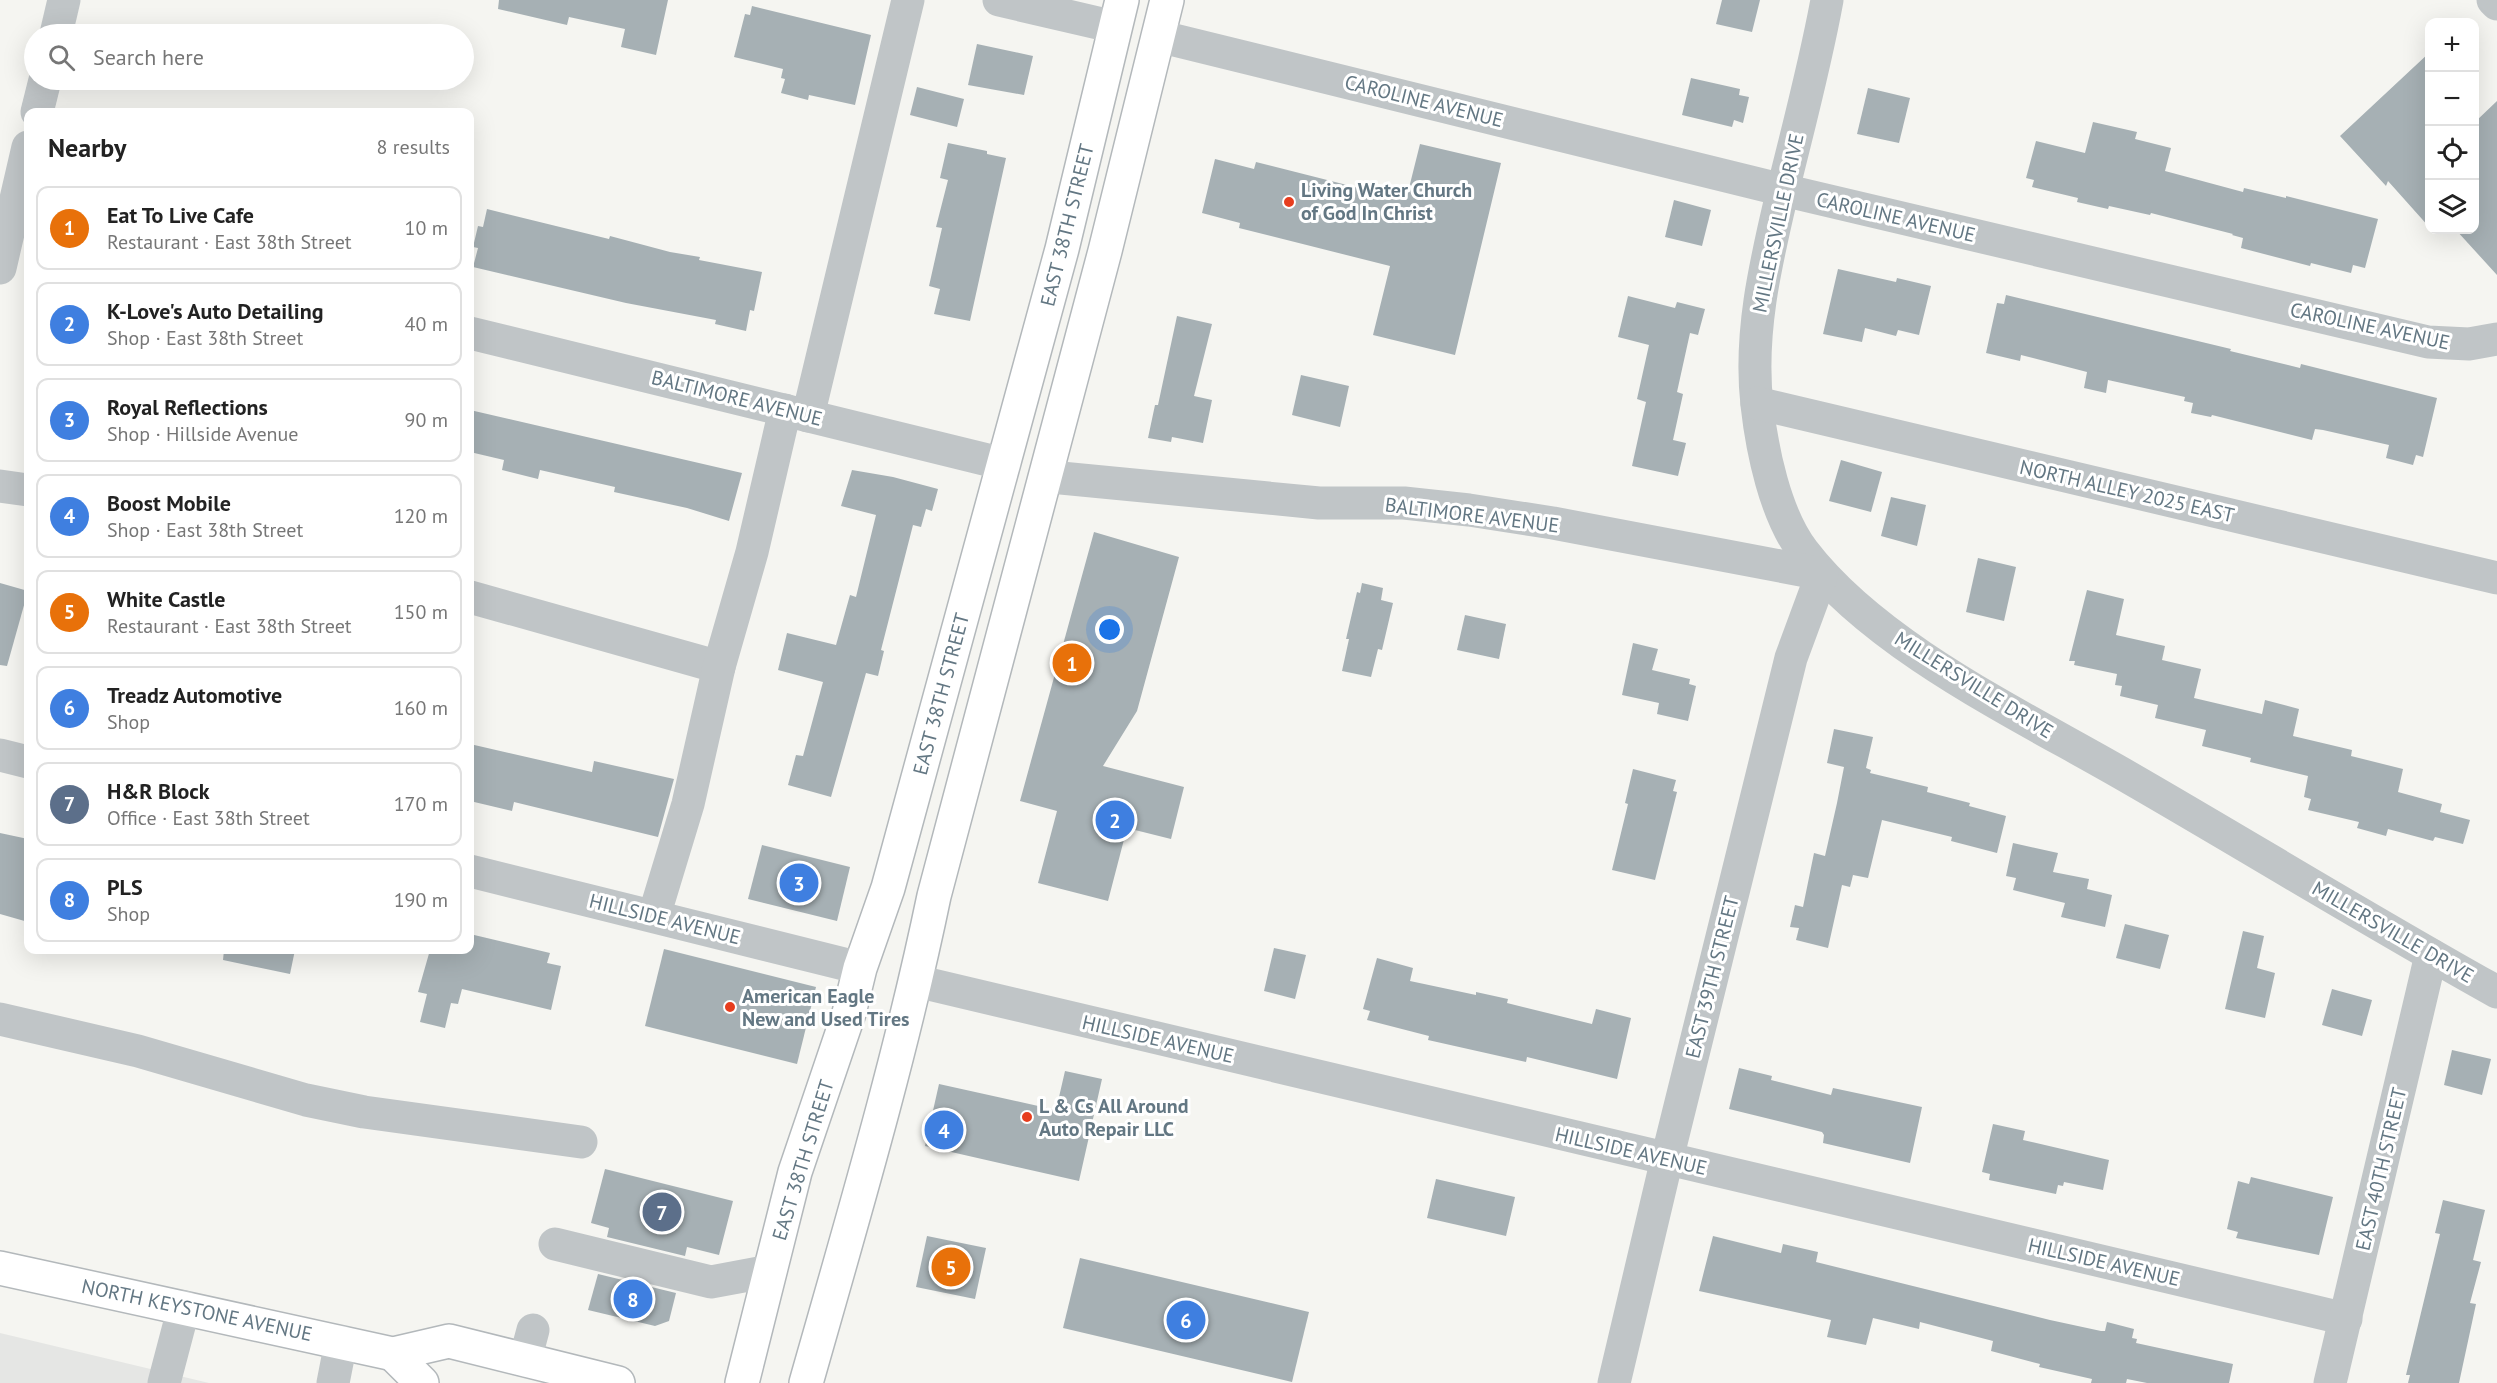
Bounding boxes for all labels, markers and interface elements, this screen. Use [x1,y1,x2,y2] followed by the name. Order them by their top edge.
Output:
[2425,18,2479,234] map controls
[2425,18,2479,72] button: +
[24,24,474,90] search box
[45,41,78,74] icon: search
[93,43,204,71] text: Search here
[1342,69,1506,133] street label: CAROLINE AVENUE
[2425,72,2479,126] button: −
[2425,126,2479,180] button: locate
[48,131,126,164] text: Nearby
[1746,131,1810,315] street label: MILLERSVILLE DRIVE
[377,134,450,160] text: 8 results
[1034,141,1100,309] street label: EAST 38TH STREET
[1301,177,1472,226] place label: Living Water Church of God In Christ
[2425,180,2479,234] button: layers
[1814,186,1978,248] street label: CAROLINE AVENUE
[1282,195,1296,209] marker: Living Water Church of God In Christ
[107,201,254,229] text: Eat To Live Cafe
[64,215,75,241] text: 1
[405,215,448,241] text: 10 m
[107,229,352,255] text: Restaurant · East 38th Street
[2288,296,2452,356] street label: CAROLINE AVENUE
[107,297,323,325] text: K-Love's Auto Detailing
[64,311,75,337] text: 2
[405,311,448,337] text: 40 m
[107,325,303,351] text: Shop · East 38th Street
[649,364,825,432] street label: BALTIMORE AVENUE
[107,393,268,421] text: Royal Reflections
[64,407,75,433] text: 3
[405,407,448,433] text: 90 m
[107,421,298,447] text: Shop · Hillside Avenue
[2017,454,2237,528] street label: NORTH ALLEY 2025 EAST
[107,489,231,517] text: Boost Mobile
[1384,491,1560,539] street label: BALTIMORE AVENUE
[64,503,75,529] text: 4
[394,503,448,529] text: 120 m
[107,517,303,543] text: Shop · East 38th Street
[107,585,225,613] text: White Castle
[64,599,75,625] text: 5
[394,599,448,625] text: 150 m
[907,610,975,778] street label: EAST 38TH STREET
[107,613,352,639] text: Restaurant · East 38th Street
[1095,615,1124,644] your location
[1890,626,2058,744] street label: MILLERSVILLE DRIVE
[1052,640,1092,686] pin: 1
[107,681,282,709] text: Treadz Automotive
[64,695,75,721] text: 6
[394,695,448,721] text: 160 m
[107,709,150,735] text: Shop
[107,777,210,805] text: H&R Block
[64,791,75,817] text: 7
[394,791,448,817] text: 170 m
[1096,798,1134,842] pin: 2
[107,805,310,831] text: Office · East 38th Street
[780,860,818,906] pin: 3
[107,873,143,901] text: PLS
[2308,875,2478,989] street label: MILLERSVILLE DRIVE
[64,887,75,913] text: 8
[394,887,448,913] text: 190 m
[587,888,743,950] street label: HILLSIDE AVENUE
[1679,893,1745,1061] street label: EAST 39TH STREET
[107,901,150,927] text: Shop
[742,983,909,1032] place label: American Eagle New and Used Tires
[723,1000,737,1014] marker: American Eagle New and Used Tires
[1080,1009,1236,1069] street label: HILLSIDE AVENUE
[766,1077,840,1243] street label: EAST 38TH STREET
[2350,1085,2412,1253] street label: EAST 40TH STREET
[1039,1093,1188,1142] place label: L & Cs All Around Auto Repair LLC
[924,1108,964,1152] pin: 4
[1020,1110,1034,1124] marker: L & Cs All Around Auto Repair LLC
[1553,1121,1709,1181] street label: HILLSIDE AVENUE
[642,1190,682,1234] pin: 7
[2026,1232,2182,1292] street label: HILLSIDE AVENUE
[932,1244,970,1290] pin: 5
[79,1273,315,1347] street label: NORTH KEYSTONE AVENUE
[614,1276,652,1322] pin: 8
[1166,1298,1206,1342] pin: 6

